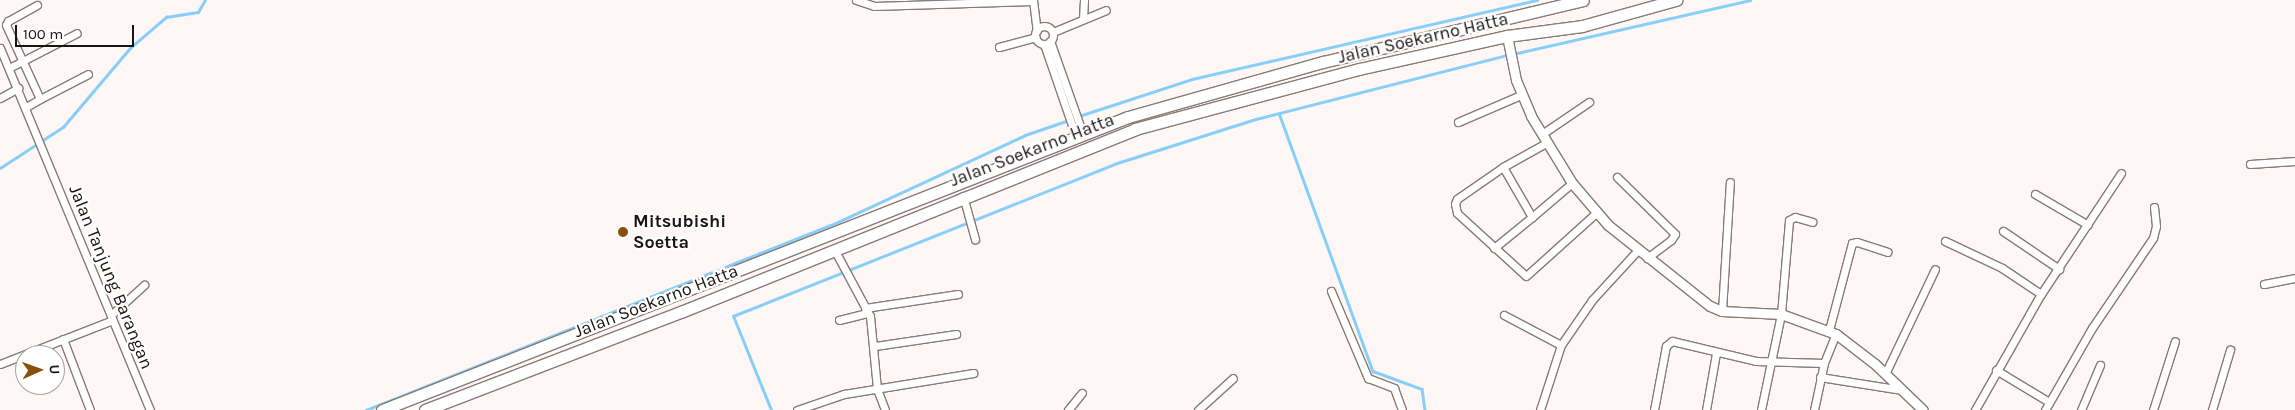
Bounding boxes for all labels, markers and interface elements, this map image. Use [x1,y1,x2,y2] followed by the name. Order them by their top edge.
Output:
[1336,8,1510,68] street label: Jalan Soekarno Hatta
[18,15,136,47] scale bar
[23,25,63,43] text: 100 m
[947,109,1117,191] street label: Jalan Soekarno Hatta
[64,182,158,372] street label: Jalan Tanjung Barangan
[633,211,726,253] place label: Mitsubishi Soetta
[617,226,629,238] marker: Mitsubishi Soetta
[571,260,741,342] street label: Jalan Soekarno Hatta
[15,345,65,395] north arrow
[46,364,63,375] text: U

